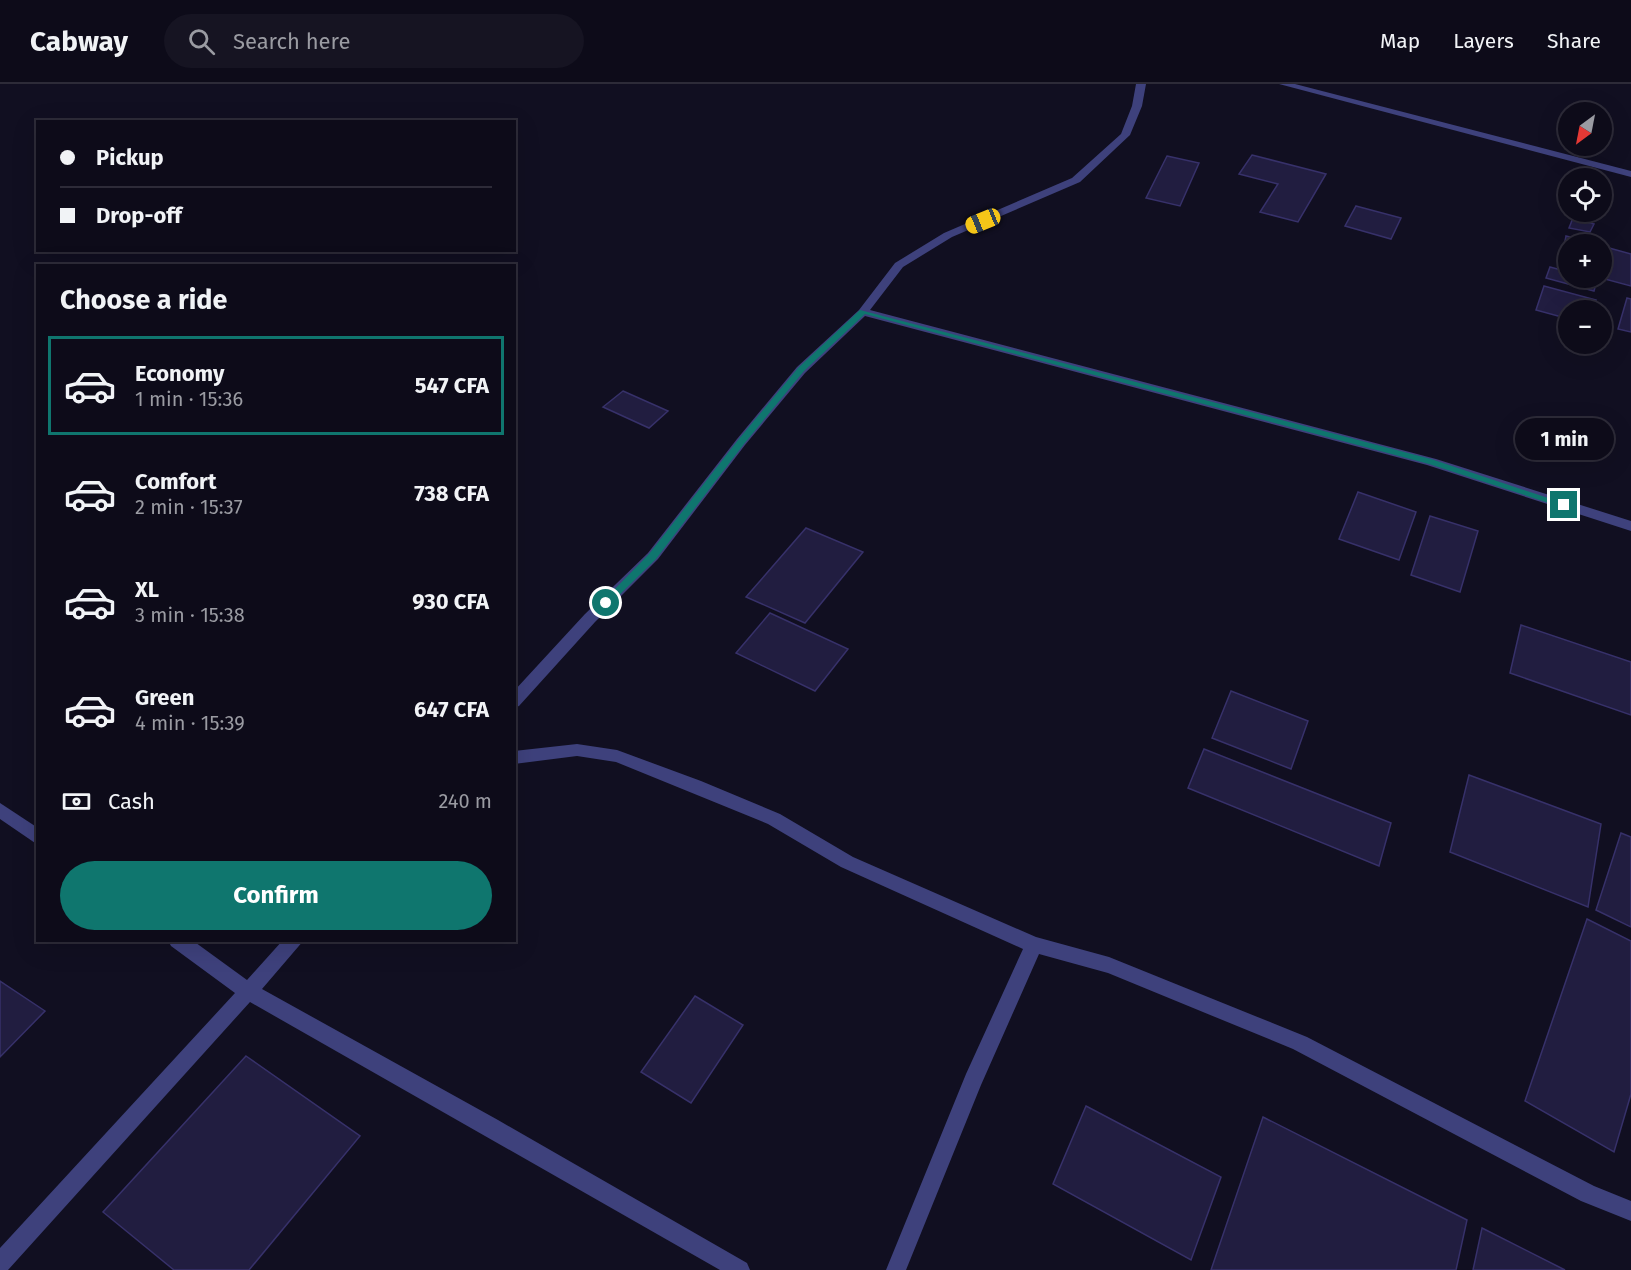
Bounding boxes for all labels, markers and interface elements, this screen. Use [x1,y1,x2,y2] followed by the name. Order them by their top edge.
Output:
[164,14,584,68] search box
[30,25,128,58] text: Cabway
[185,25,218,58] icon: search
[233,28,350,55] text: Search here
[1380,28,1420,54] text: Map
[1453,28,1514,54] text: Layers
[1547,28,1601,54] text: Share
[1558,102,1612,156] north arrow
[1558,102,1612,354] map controls
[96,144,164,171] text: Pickup
[1558,168,1612,222] button: locate
[96,202,182,229] text: Drop-off
[963,206,1003,236] car
[1558,234,1612,288] button: +
[60,284,227,316] text: Choose a ride
[1558,300,1612,354] button: −
[63,359,117,413] icon: car
[135,360,224,387] text: Economy
[415,372,489,399] text: 547 CFA
[135,387,243,411] text: 1 min · 15:36
[1514,418,1614,460] callout: 1 min
[1540,427,1589,451] text: 1 min
[63,467,117,521] icon: car
[135,468,216,495] text: Comfort
[414,480,489,507] text: 738 CFA
[1550,491,1577,518] route end
[135,495,243,519] text: 2 min · 15:37
[63,575,117,629] icon: car
[135,576,159,603] text: XL
[412,588,489,615] text: 930 CFA
[592,589,619,616] route start
[135,603,245,627] text: 3 min · 15:38
[63,683,117,737] icon: car
[135,684,194,711] text: Green
[414,696,489,723] text: 647 CFA
[135,711,245,735] text: 4 min · 15:39
[60,785,93,818] icon: cash
[108,788,155,815] text: Cash
[438,789,492,813] text: 240 m
[60,861,492,930] button: Confirm

